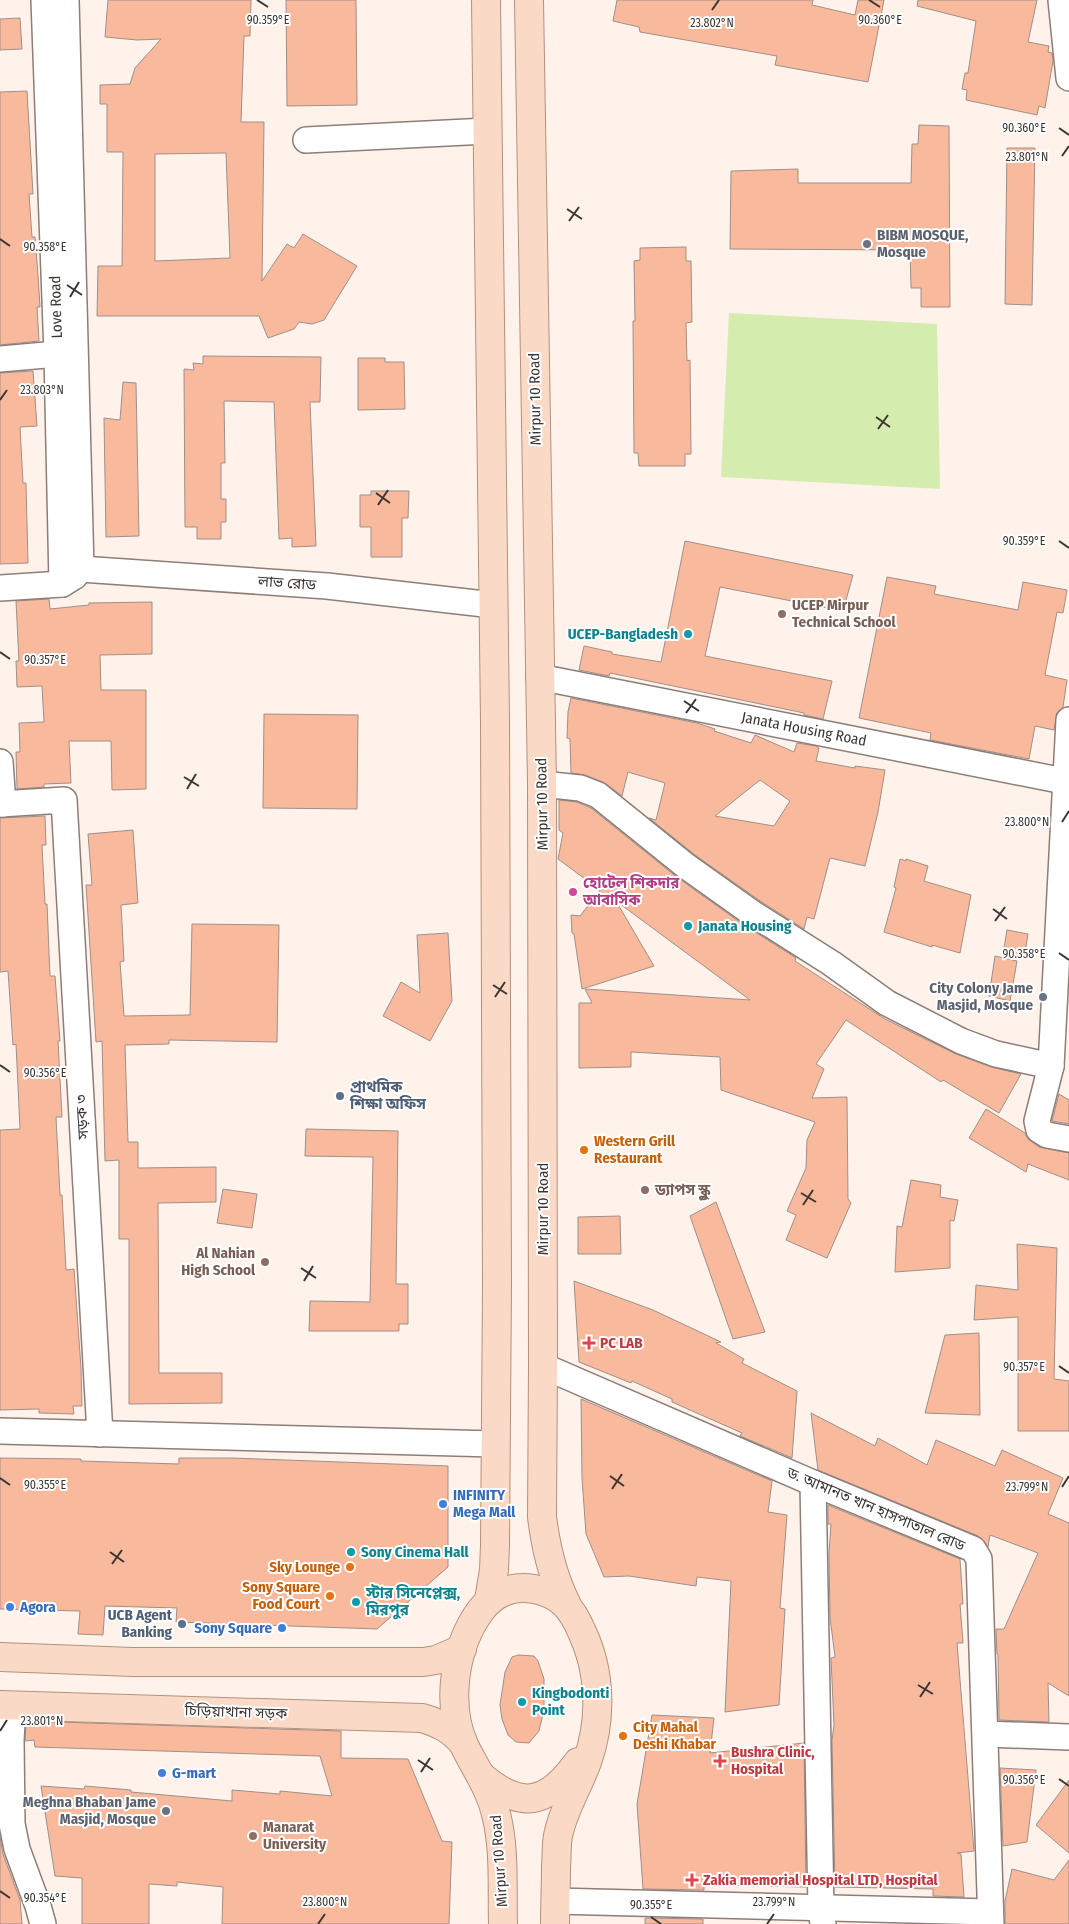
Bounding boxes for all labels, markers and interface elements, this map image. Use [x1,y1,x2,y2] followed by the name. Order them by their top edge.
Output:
[247,13,290,27] text: 90.359°E
[858,13,902,27] text: 90.360°E
[690,16,734,30] text: 23.802°N
[1002,121,1046,135] text: 90.360°E
[1006,150,1048,164] text: 23.801°N
[877,226,968,261] place label: BIBM MOSQUE, Mosque
[861,238,873,250] marker: BIBM MOSQUE, Mosque
[24,240,67,254] text: 90.358°E
[46,275,66,339] street label: Love Road
[525,353,545,445] street label: Mirpur 10 Road
[20,383,64,397] text: 23.803°N
[1003,534,1046,548] text: 90.359°E
[256,572,317,594] street label: লাভ রোড
[792,596,896,631] place label: UCEP Mirpur Technical School
[776,608,788,620] marker: UCEP Mirpur Technical School
[568,625,678,643] place label: UCEP-Bangladesh
[682,628,694,640] marker: UCEP-Bangladesh
[24,653,66,667] text: 90.357°E
[740,708,868,750] street label: Janata Housing Road
[532,758,552,850] street label: Mirpur 10 Road
[1005,815,1049,829] text: 23.800°N
[582,874,680,909] place label: হোটেল শিকদার আবাসিক
[567,886,579,898] marker: হোটেল শিকদার আবাসিক
[697,917,792,935] place label: Janata Housing
[682,920,694,932] marker: Janata Housing
[1003,947,1046,961] text: 90.358°E
[929,979,1033,1014] place label: City Colony Jame Masjid, Mosque
[1037,991,1049,1003] marker: City Colony Jame Masjid, Mosque
[24,1066,67,1080] text: 90.356°E
[349,1078,426,1113] place label: প্রাথমিক শিক্ষা অফিস
[334,1090,346,1102] marker: প্রাথমিক শিক্ষা অফিস
[72,1094,92,1141] street label: সড়ক ৩
[594,1132,676,1167] place label: Western Grill Restaurant
[578,1144,590,1156] marker: Western Grill Restaurant
[534,1163,552,1255] street label: Mirpur 10 Road
[654,1181,711,1201] place label: ড্যাপস স্কুল
[639,1184,651,1196] marker: ড্যাপস স্কুল
[181,1244,256,1279] place label: Al Nahian High School
[259,1256,271,1268] marker: Al Nahian High School
[600,1334,643,1352] place label: PC LAB
[582,1336,596,1350] marker: PC LAB
[1003,1360,1045,1374] text: 90.357°E
[783,1463,968,1555] street label: ড. আমানত খান হাসপাতাল রোড
[24,1478,66,1492] text: 90.355°E
[1006,1480,1048,1494] text: 23.799°N
[453,1486,516,1521] place label: INFINITY Mega Mall
[437,1498,449,1510] marker: INFINITY Mega Mall
[361,1543,469,1561] place label: Sony Cinema Hall
[345,1546,357,1558] marker: Sony Cinema Hall
[269,1558,340,1576] place label: Sky Lounge
[344,1561,356,1573] marker: Sky Lounge
[242,1578,321,1613] place label: Sony Square Food Court
[365,1584,460,1620] place label: স্টার সিনেপ্লেক্স, মিরপুর
[324,1590,336,1602] marker: Sony Square Food Court
[350,1596,362,1608] marker: স্টার সিনেপ্লেক্স, মিরপুর
[19,1598,56,1616] place label: Agora
[4,1601,16,1613] marker: Agora
[108,1606,173,1641] place label: UCB Agent Banking
[176,1618,188,1630] marker: UCB Agent Banking
[194,1619,272,1637] place label: Sony Square
[276,1622,288,1634] marker: Sony Square
[532,1684,609,1719] place label: Kingbodonti Point
[516,1696,528,1708] marker: Kingbodonti Point
[183,1701,289,1723] street label: চিড়িয়াখানা সড়ক
[21,1714,63,1728] text: 23.801°N
[633,1718,716,1753] place label: City Mahal Deshi Khabar
[617,1730,629,1742] marker: City Mahal Deshi Khabar
[731,1743,815,1778] place label: Bushra Clinic, Hospital
[713,1754,727,1768] marker: Bushra Clinic, Hospital
[172,1764,217,1782] place label: G-mart
[156,1767,168,1779] marker: G-mart
[1003,1773,1046,1787] text: 90.356°E
[23,1793,156,1828] place label: Meghna Bhaban Jame Masjid, Mosque
[160,1805,172,1817] marker: Meghna Bhaban Jame Masjid, Mosque
[487,1814,511,1908] street label: Mirpur 10 Road
[263,1818,327,1853] place label: Manarat University
[247,1830,259,1842] marker: Manarat University
[703,1871,939,1889] place label: Zakia memorial Hospital LTD, Hospital
[685,1873,699,1887] marker: Zakia memorial Hospital LTD, Hospital
[24,1891,67,1905] text: 90.354°E
[303,1895,347,1909] text: 23.800°N
[753,1895,795,1909] text: 23.799°N
[630,1898,672,1912] text: 90.355°E

